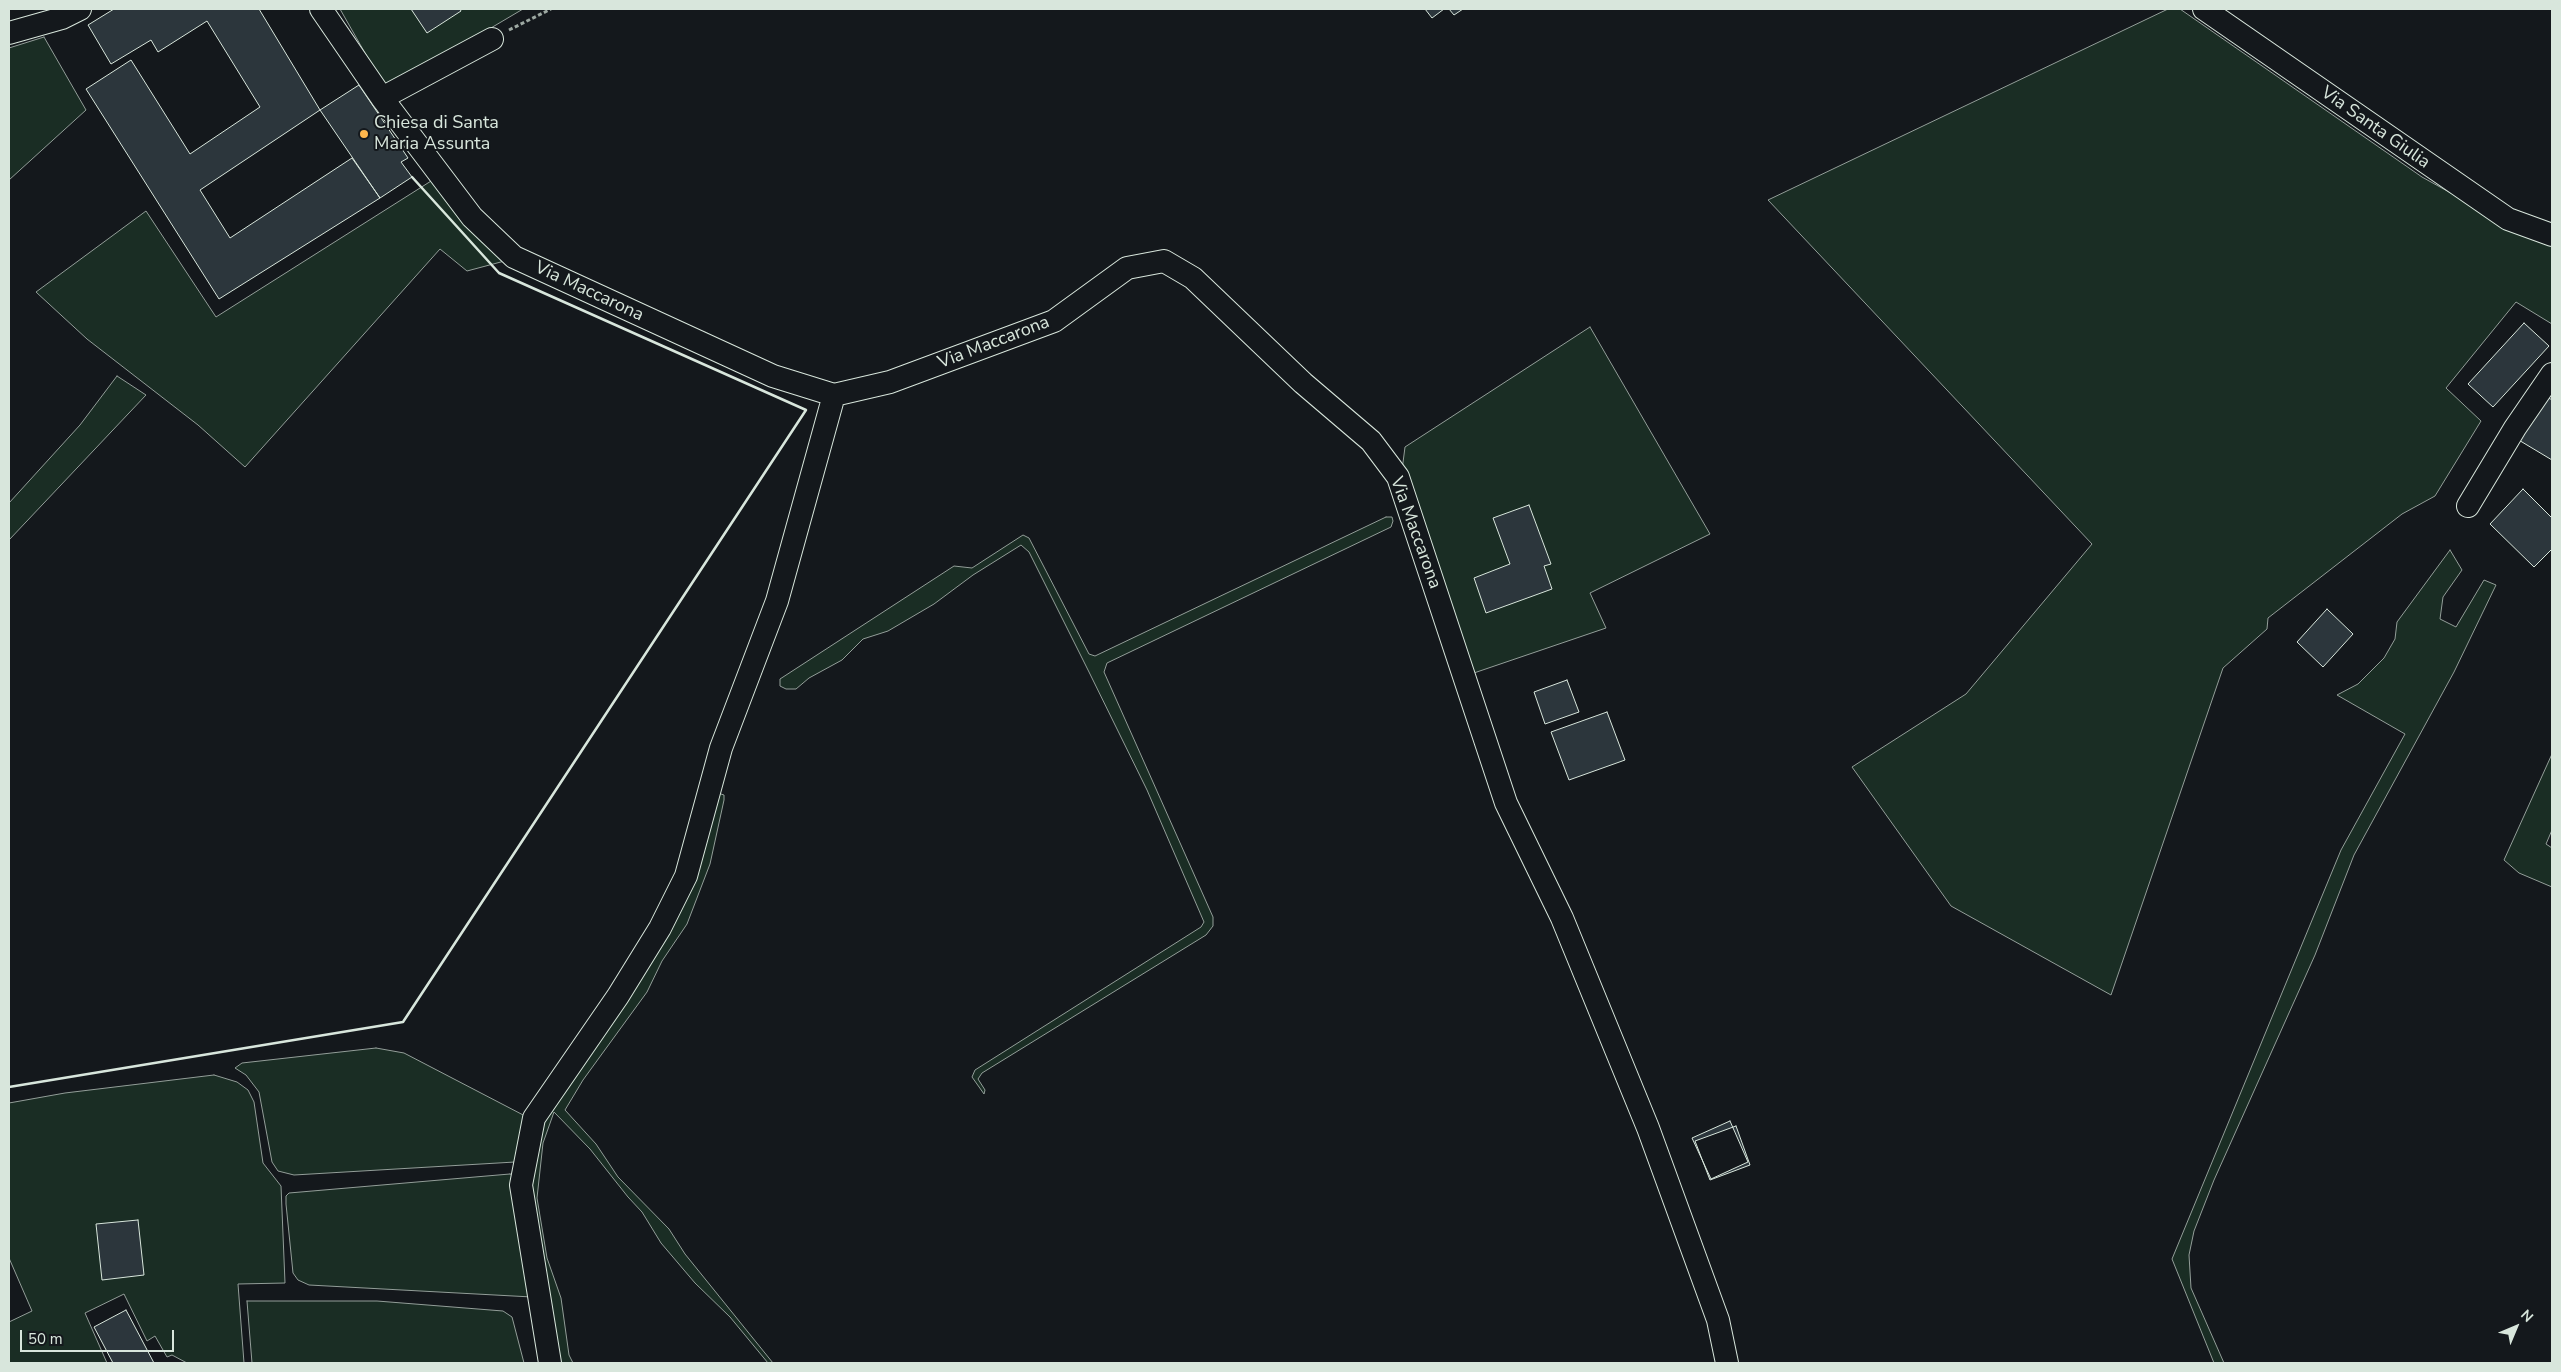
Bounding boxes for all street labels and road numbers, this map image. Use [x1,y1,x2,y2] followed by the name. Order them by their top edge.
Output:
[2316,82,2434,174] street label: Via Santa Giulia
[531,257,647,327] street label: Via Maccarona
[935,312,1053,374] street label: Via Maccarona
[1385,474,1445,592] street label: Via Maccarona

